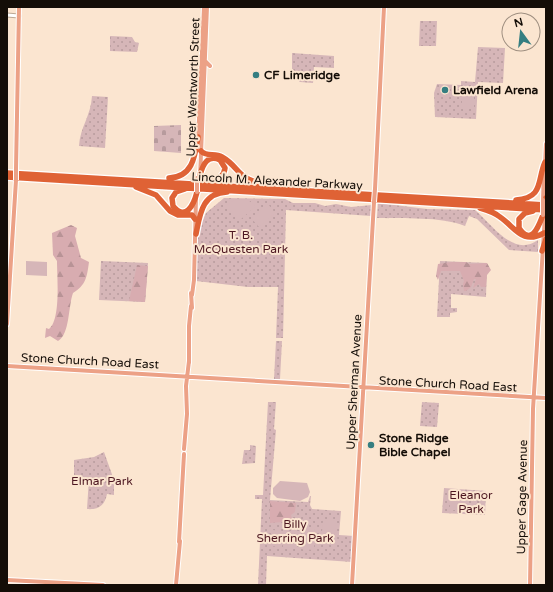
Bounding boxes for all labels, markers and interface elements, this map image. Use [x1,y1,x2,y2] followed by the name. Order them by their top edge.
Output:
[501,12,541,52] north arrow
[513,15,524,30] text: N
[184,17,202,157] street label: Upper Wentworth Street
[264,68,340,83] place label: CF Limeridge
[251,70,261,80] marker: CF Limeridge
[453,83,539,97] place label: Lawfield Arena
[440,85,450,95] marker: Lawfield Arena
[191,170,364,193] street label: Lincoln M. Alexander Parkway
[194,228,289,256] park label: T. B. McQuesten Park
[343,314,365,450] street label: Upper Sherman Avenue
[21,350,160,372] street label: Stone Church Road East
[379,373,518,395] street label: Stone Church Road East
[379,431,450,460] place label: Stone Ridge Bible Chapel
[514,439,530,555] street label: Upper Gage Avenue
[366,440,376,450] marker: Stone Ridge Bible Chapel
[71,474,133,488] park label: Elmar Park
[449,488,493,516] park label: Eleanor Park
[256,517,334,545] park label: Billy Sherring Park

